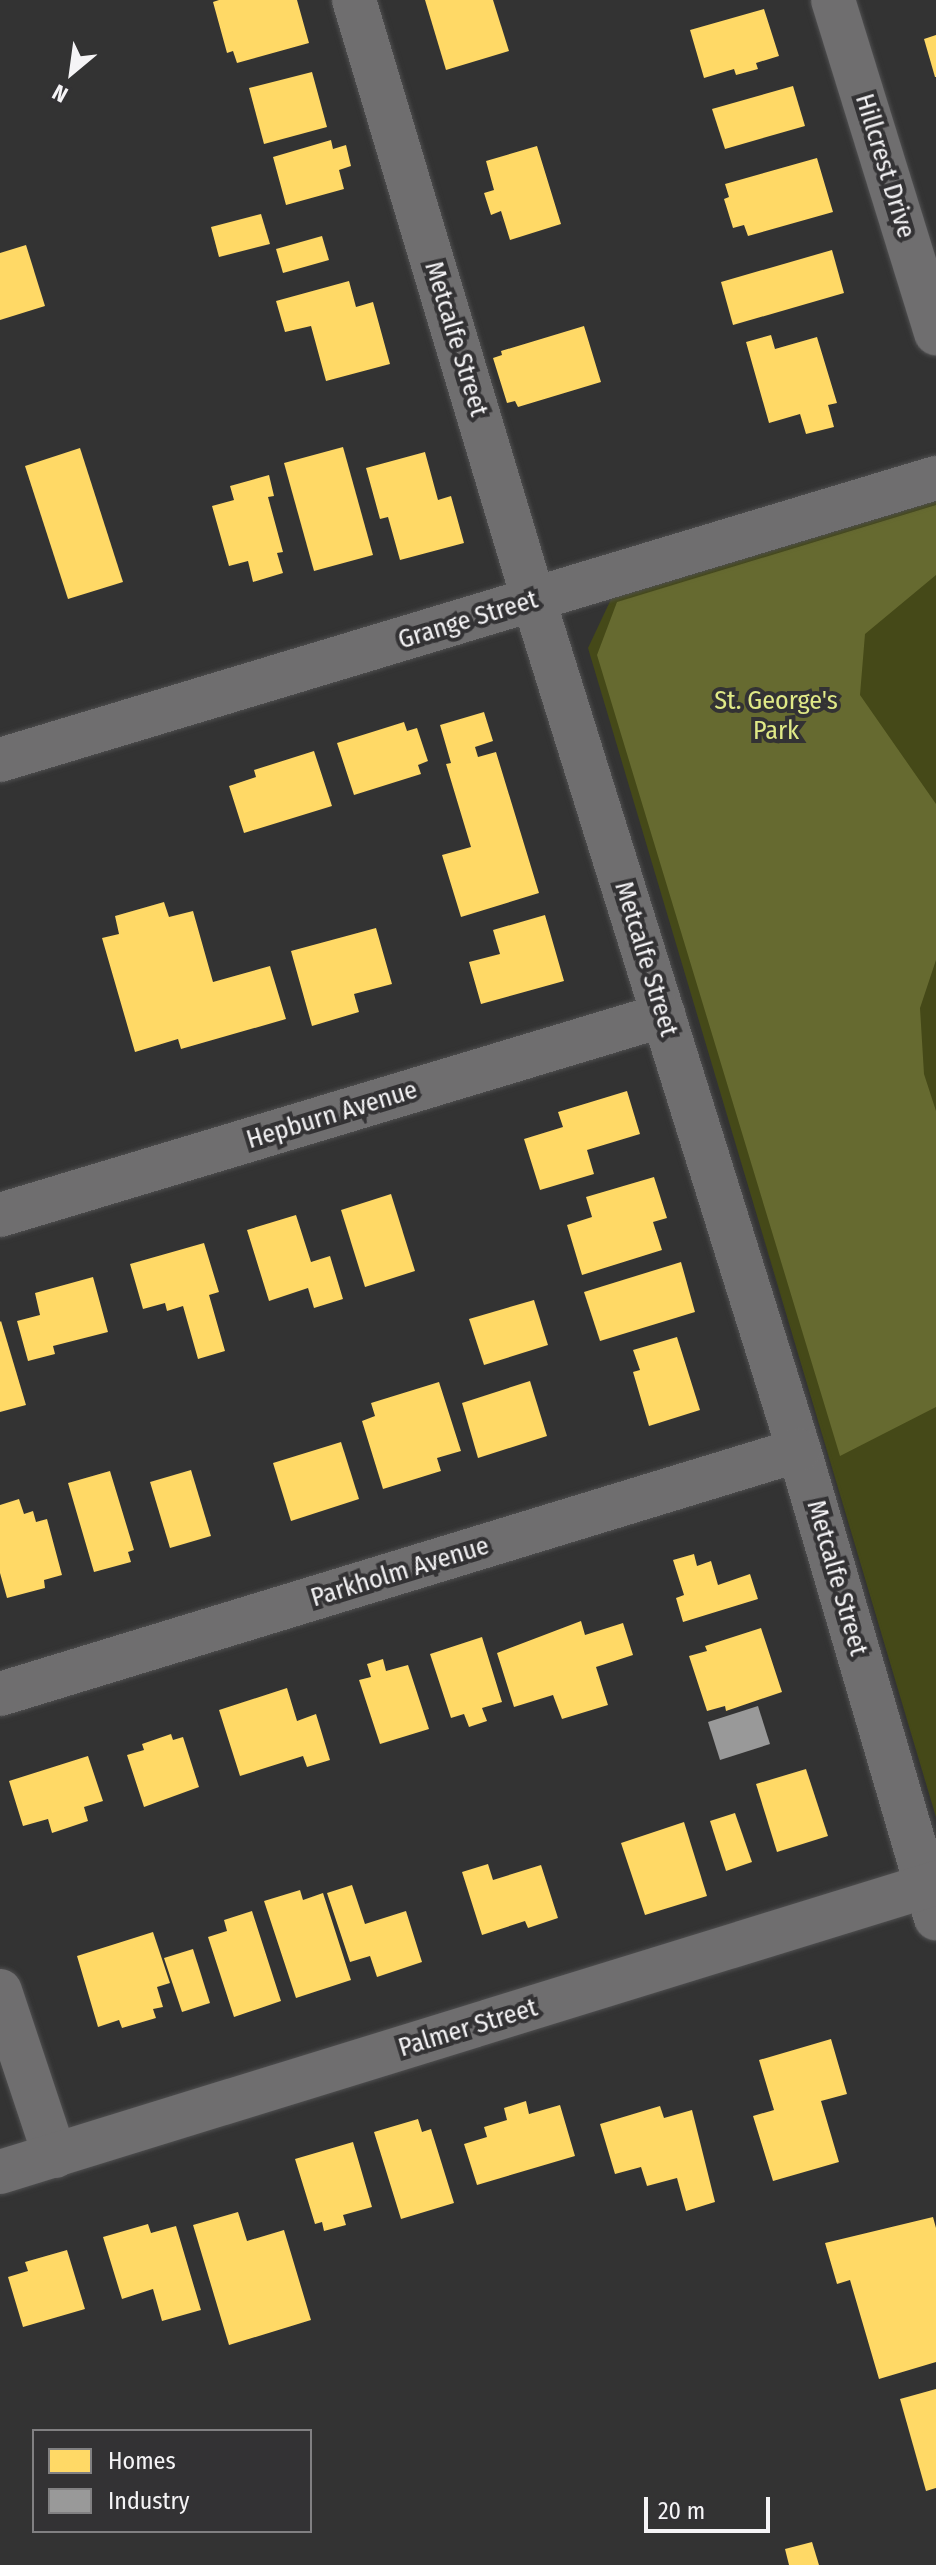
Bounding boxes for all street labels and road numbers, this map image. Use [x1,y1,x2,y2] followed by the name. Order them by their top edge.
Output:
[848,90,922,242] street label: Hillcrest Drive
[418,258,494,420] street label: Metcalfe Street
[394,584,542,656] street label: Grange Street
[608,878,684,1040] street label: Metcalfe Street
[243,1074,421,1156] street label: Hepburn Avenue
[800,1497,874,1659] street label: Metcalfe Street
[307,1530,493,1614] street label: Parkholm Avenue
[395,1992,541,2064] street label: Palmer Street

